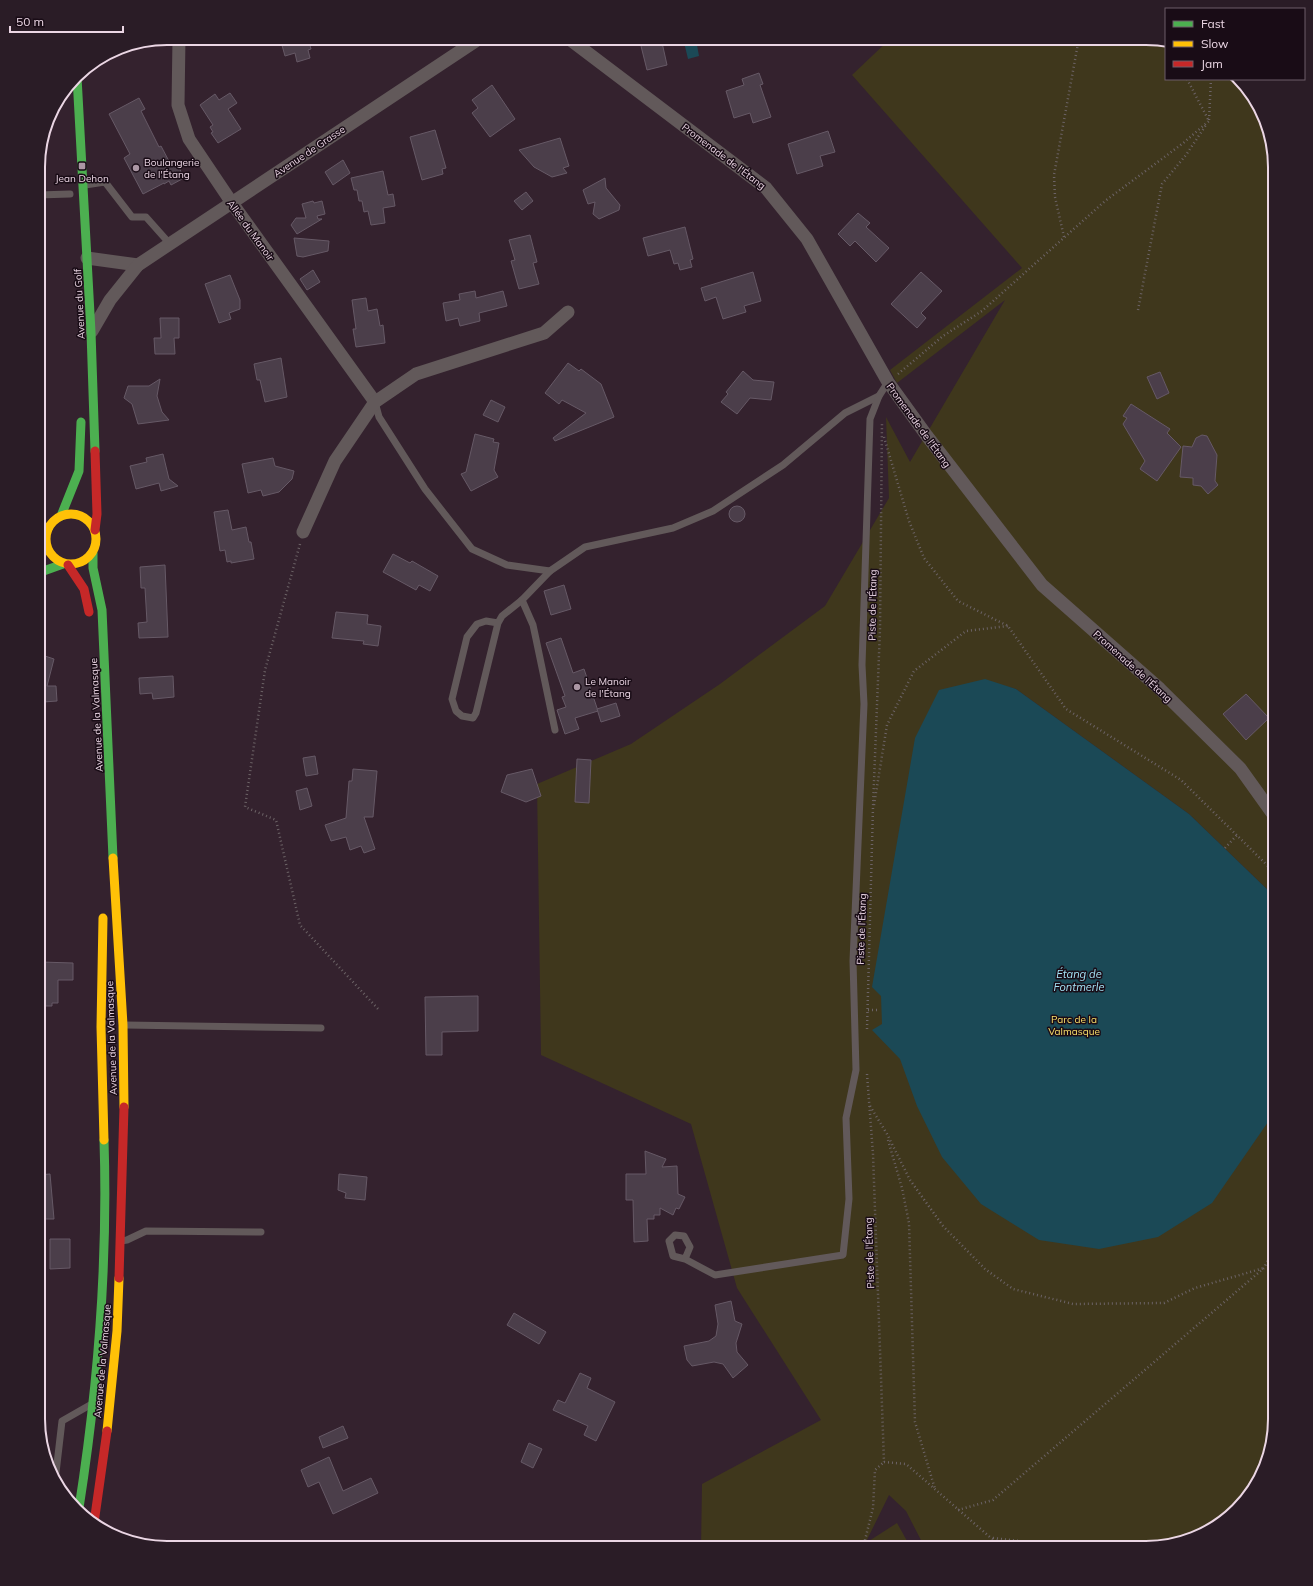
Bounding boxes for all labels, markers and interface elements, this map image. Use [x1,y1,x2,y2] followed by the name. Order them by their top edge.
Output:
[10,8,123,34] scale bar
[1165,8,1305,80] legend
[16,14,44,29] text: 50 m
[1201,16,1225,31] text: Fast
[1201,36,1229,51] text: Slow
[1201,56,1223,71] text: Jam
[679,121,768,192] street label: Promenade de l'Étang
[271,123,348,180] street label: Avenue de Grasse
[144,156,199,181] place label: Boulangerie de l'Étang
[77,161,87,171] marker: Jean Dehon
[131,163,141,173] marker: Boulangerie de l'Étang
[55,172,109,185] place label: Jean Dehon
[224,197,277,264] street label: Allée du Manoir
[71,268,88,340] street label: Avenue du Golf
[883,380,954,470] street label: Promenade de l'Étang
[865,569,880,641] street label: Piste de l'Étang
[1091,628,1175,705] street label: Promenade de l'Étang
[87,658,106,772] street label: Avenue de la Valmasque
[585,675,631,700] place label: Le Manoir de l'Étang
[572,682,582,692] marker: Le Manoir de l'Étang
[854,893,869,965] street label: Piste de l'Étang
[1054,967,1104,994] water label: Étang de Fontmerle
[103,981,120,1095] street label: Avenue de la Valmasque
[1048,1013,1100,1038] park label: Parc de la Valmasque
[862,1217,877,1289] street label: Piste de l'Étang
[91,1304,114,1419] street label: Avenue de la Valmasque

